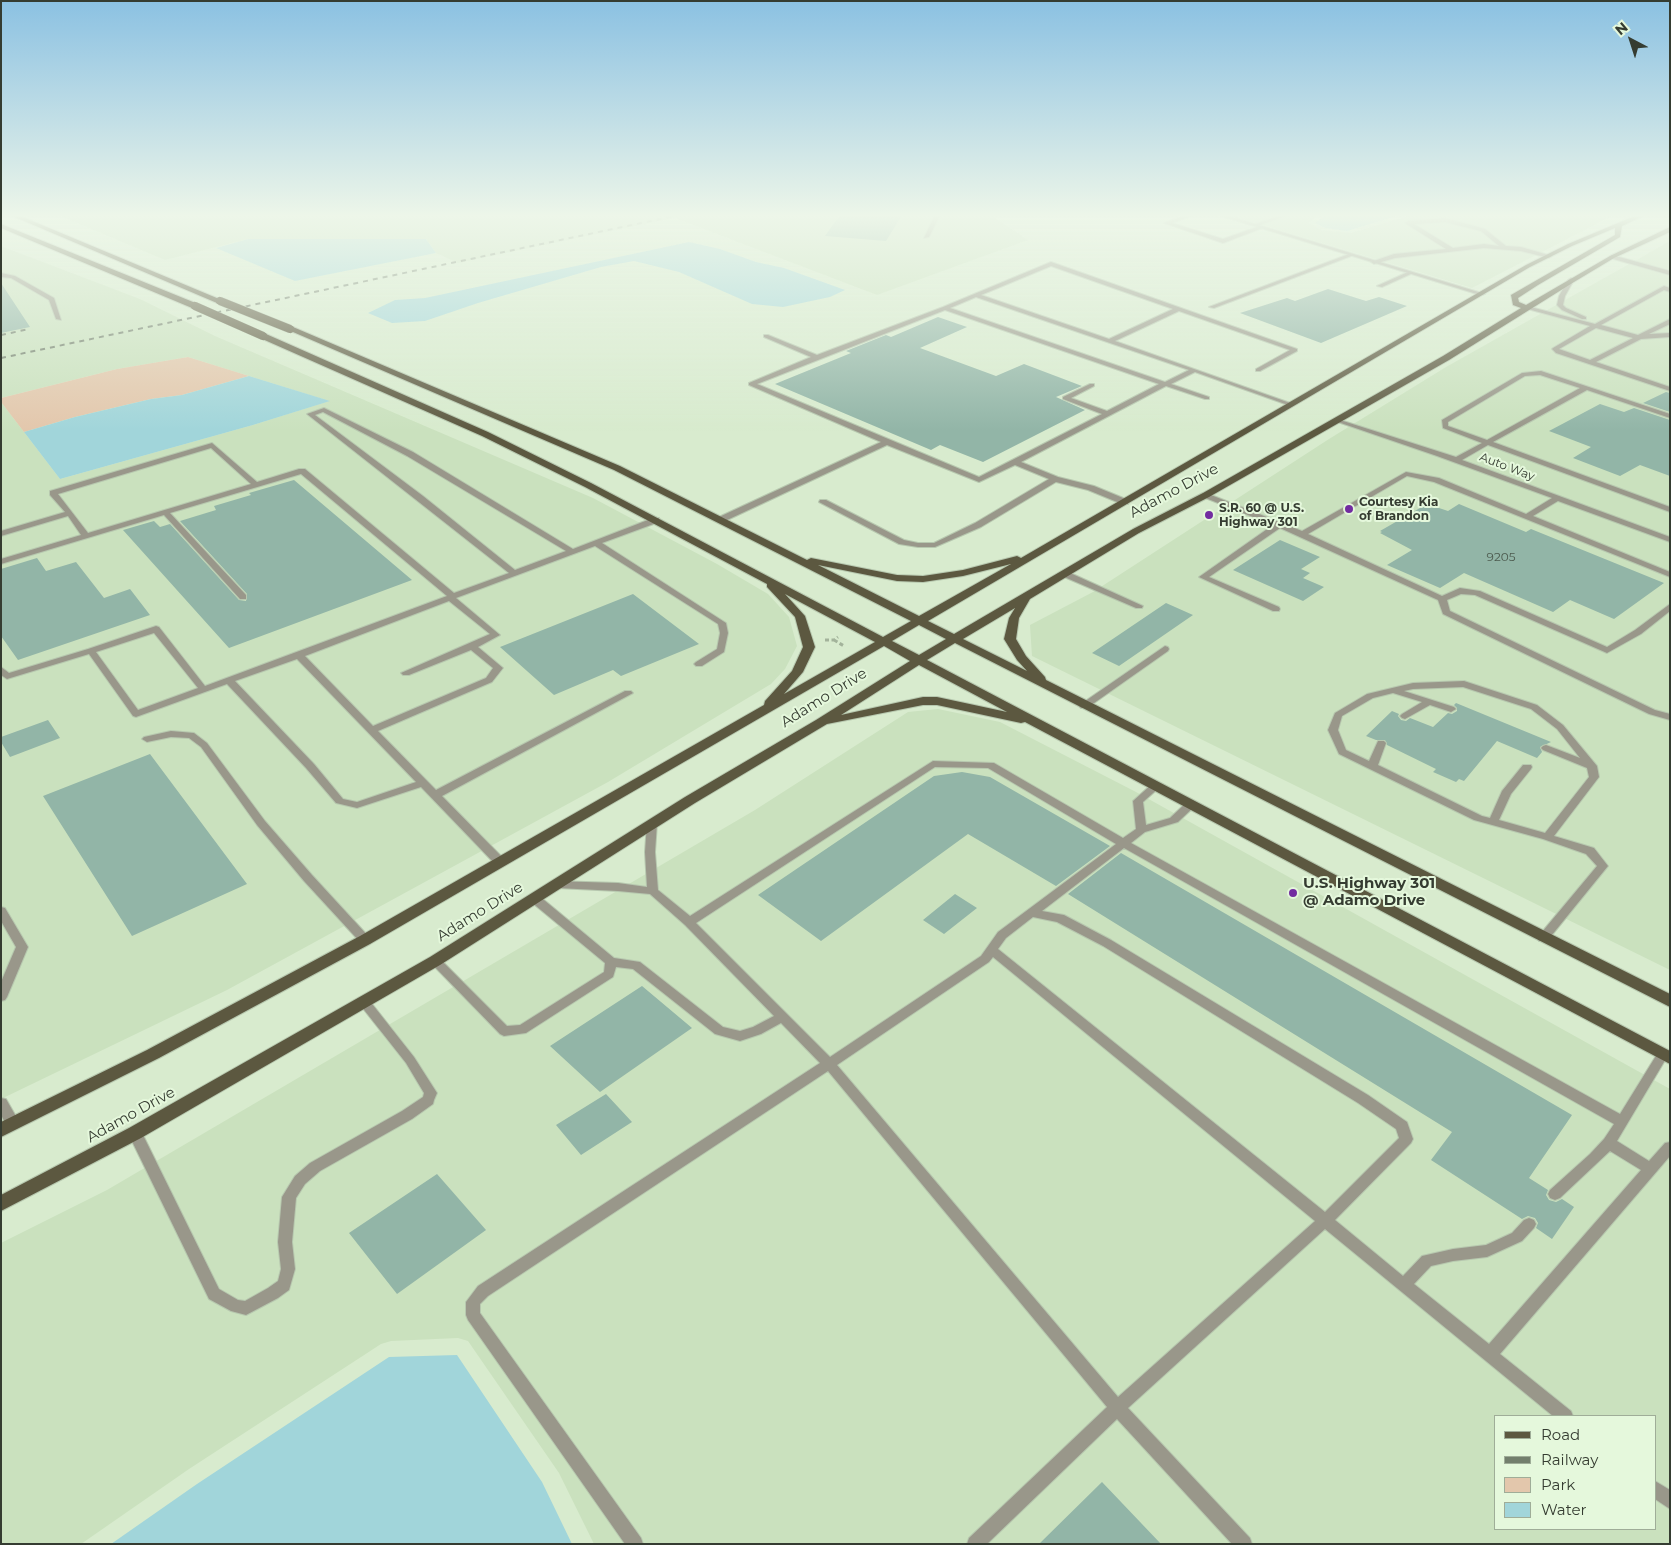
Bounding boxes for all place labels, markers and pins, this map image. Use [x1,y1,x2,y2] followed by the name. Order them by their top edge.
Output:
[1359,495,1438,523] place label: Courtesy Kia of Brandon
[1219,501,1304,529] place label: S.R. 60 @ U.S. Highway 301
[1343,503,1355,515] marker: Courtesy Kia of Brandon
[1203,509,1215,521] marker: S.R. 60 @ U.S. Highway 301
[1303,875,1435,910] place label: U.S. Highway 301 @ Adamo Drive
[1287,887,1299,899] marker: U.S. Highway 301 @ Adamo Drive

